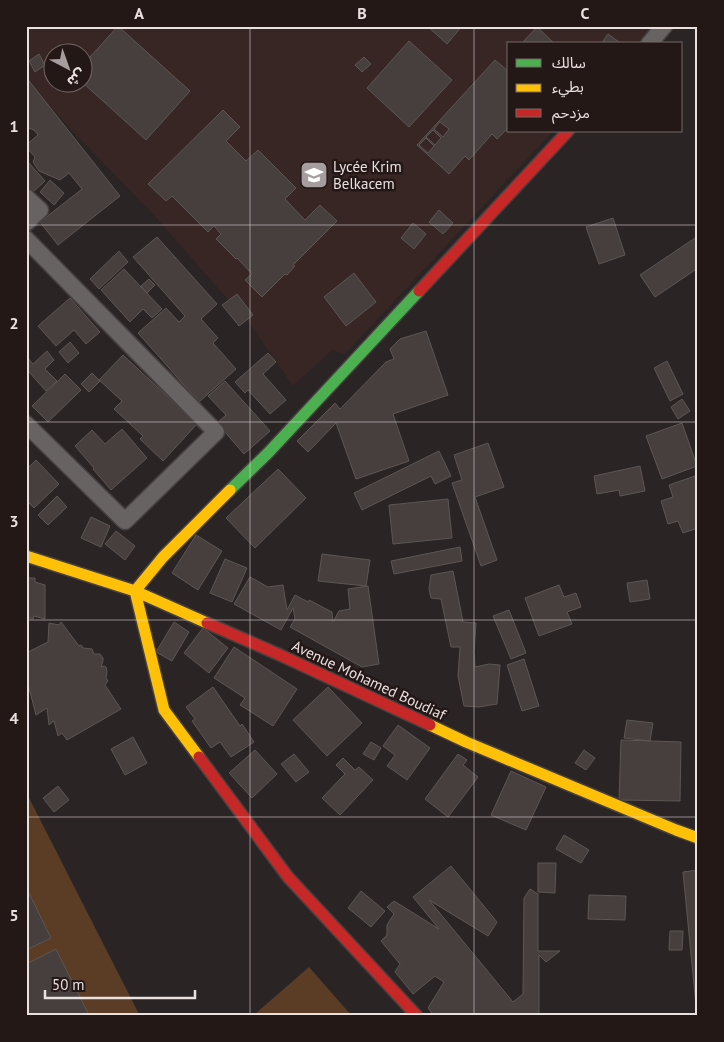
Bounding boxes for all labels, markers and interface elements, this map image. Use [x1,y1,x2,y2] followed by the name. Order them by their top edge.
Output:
[134,3,144,23] text: A
[357,3,367,23] text: B
[581,3,590,23] text: C
[42,42,92,92] north arrow
[507,42,682,132] legend
[552,53,586,72] text: سالك
[63,65,90,91] text: ش
[552,77,584,98] text: بطيء
[552,103,590,124] text: مزدحم
[9,116,19,136] text: 1
[333,157,402,193] place label: Lycée Krim Belkacem
[299,160,329,190] school or university icon: Lycée Krim Belkacem
[9,313,19,333] text: 2
[9,511,19,531] text: 3
[289,636,450,725] street label: Avenue Mohamed Boudiaf
[9,708,19,728] text: 4
[9,905,19,925] text: 5
[45,967,195,999] scale bar
[52,975,85,994] text: 50 m

